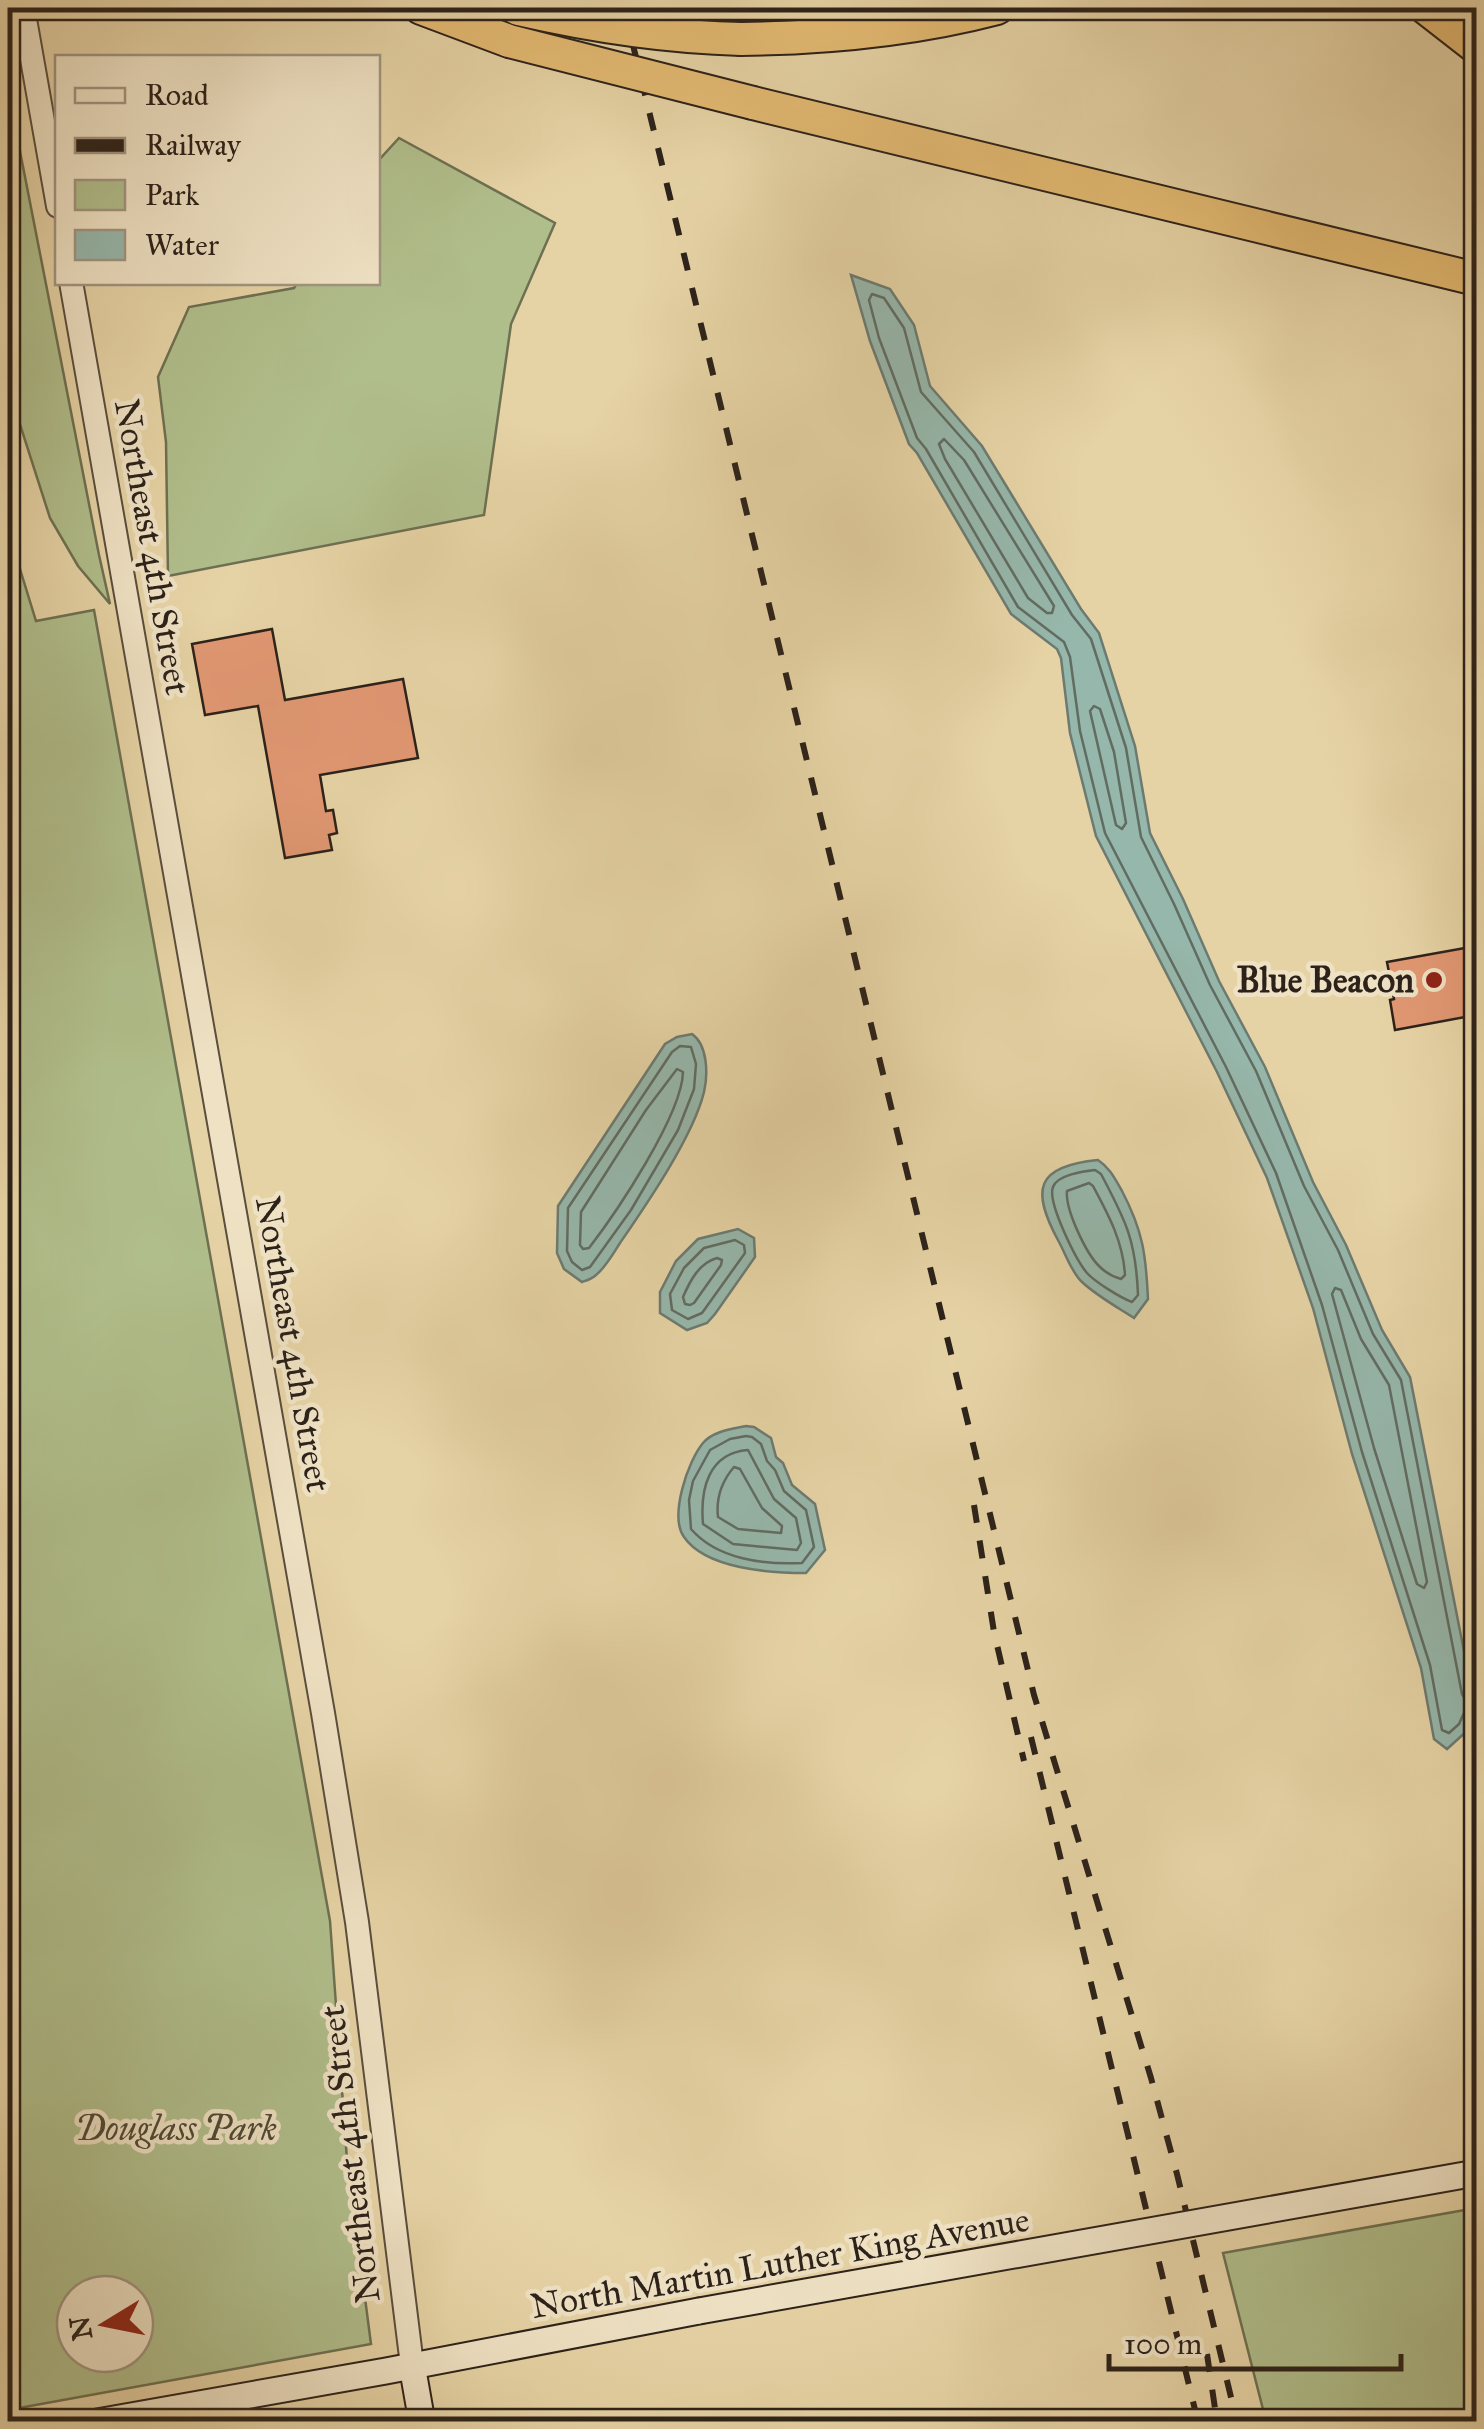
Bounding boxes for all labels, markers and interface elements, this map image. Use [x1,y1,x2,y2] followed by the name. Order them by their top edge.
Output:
[55,55,380,285] legend
[145,77,209,113] text: Road
[145,127,242,163] text: Railway
[145,177,199,213] text: Park
[145,227,220,263] text: Water
[105,396,199,698] street label: Northeast 4th Street
[1237,959,1414,1002] place label: Blue Beacon
[1423,969,1445,991] marker: Blue Beacon
[246,1193,340,1495] street label: Northeast 4th Street
[310,2003,390,2305] street label: Northeast 4th Street
[75,2107,277,2150] park label: Douglass Park
[527,2198,1033,2328] street label: North Martin Luther King Avenue
[55,2274,155,2374] north arrow
[1109,2309,1402,2371] scale bar
[62,2313,100,2343] text: N
[1124,2326,1202,2362] text: 100 m

